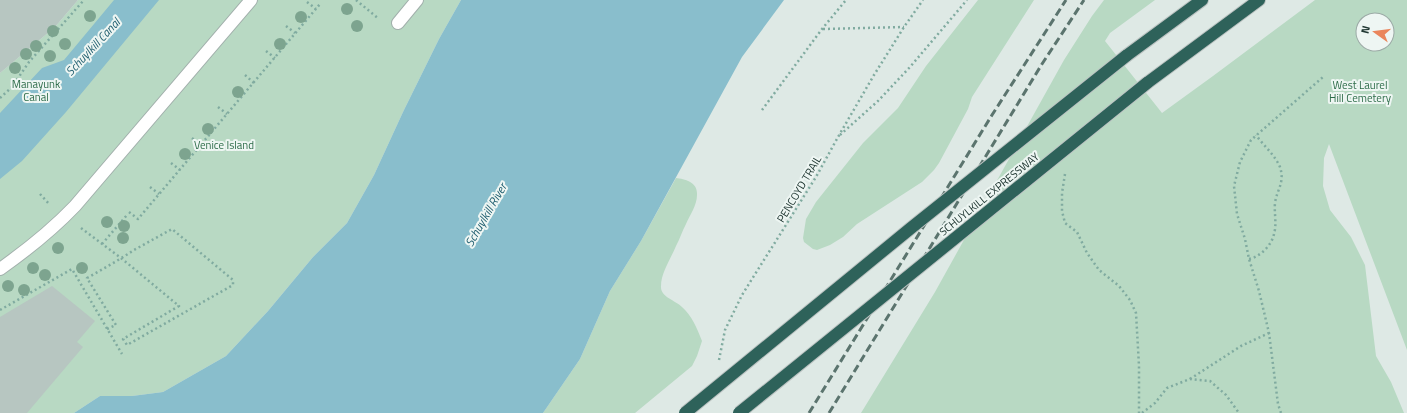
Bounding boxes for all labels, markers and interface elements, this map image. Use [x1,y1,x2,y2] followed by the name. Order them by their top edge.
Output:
[61,12,125,80] water label: Schuylkill Canal
[1355,12,1395,52] north arrow
[1357,24,1374,35] text: N
[12,76,61,105] park label: Manayunk Canal
[1329,77,1392,106] park label: West Laurel Hill Cemetery
[194,137,254,153] park label: Venice Island
[936,149,1042,239] street label: SCHUYLKILL EXPRESSWAY
[773,152,826,225] street label: PENCOYD TRAIL
[460,178,512,250] water label: Schuylkill River

